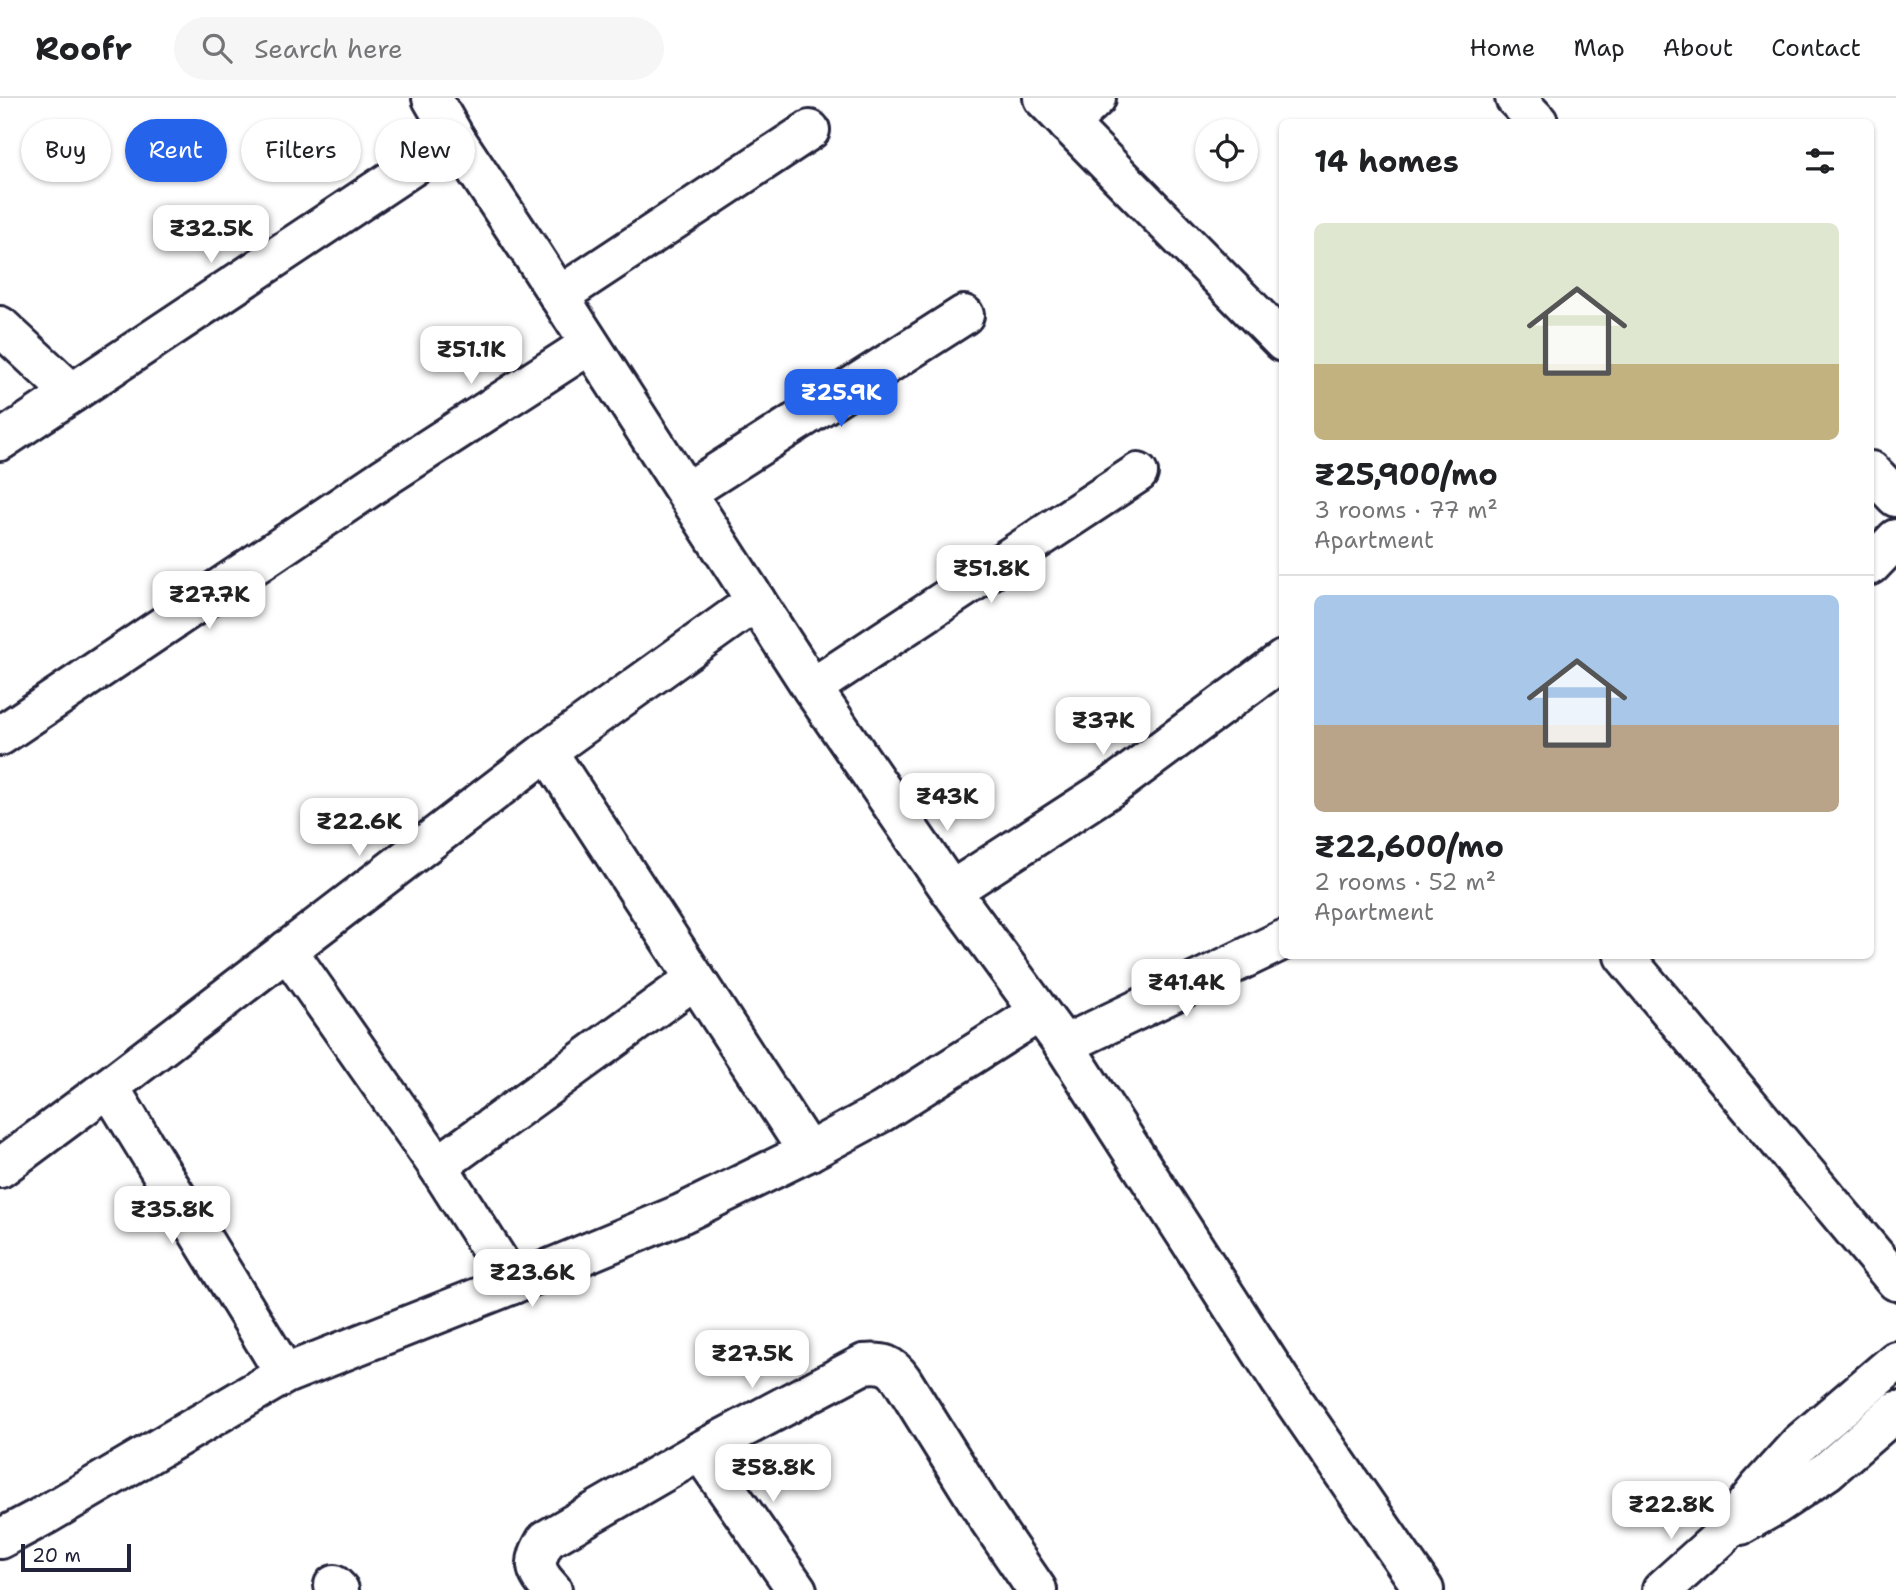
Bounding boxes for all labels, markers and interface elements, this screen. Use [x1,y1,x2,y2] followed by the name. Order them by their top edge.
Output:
[174,17,664,80] search box
[35,26,132,71] text: Roofr
[198,29,236,67] icon: search
[254,31,403,66] text: Search here
[1469,32,1535,64] text: Home
[1573,32,1625,64] text: Map
[1663,32,1733,64] text: About
[1771,32,1861,64] text: Contact
[21,119,111,182] chip: Buy
[125,119,227,182] chip: Rent
[241,119,361,182] chip: Filters
[375,119,475,182] chip: New
[1195,119,1258,182] map controls
[1195,119,1258,182] button: locate
[1314,141,1459,182] text: 14 homes
[1801,142,1839,180] icon: filters
[154,206,268,265] pin: ₹32.5K
[169,213,253,243] text: ₹32.5K
[1514,268,1640,394] icon: home
[414,327,528,386] pin: ₹51.1K
[436,334,506,364] text: ₹51.1K
[784,370,898,429] pin: ₹25.9K
[800,377,882,407] text: ₹25.9K
[1314,454,1498,495] text: ₹25,900/mo
[1314,495,1498,525] text: 3 rooms · 77 m²
[1314,525,1434,555] text: Apartment
[934,546,1048,605] pin: ₹51.8K
[953,553,1030,583] text: ₹51.8K
[152,572,266,631] pin: ₹27.7K
[168,579,250,609] text: ₹27.7K
[1514,640,1640,766] icon: home
[1062,698,1144,757] pin: ₹37K
[1071,705,1135,735] text: ₹37K
[906,774,988,833] pin: ₹43K
[916,781,978,811] text: ₹43K
[302,798,416,858] pin: ₹22.6K
[316,806,402,836] text: ₹22.6K
[1314,826,1504,867] text: ₹22,600/mo
[1314,867,1496,897] text: 2 rooms · 52 m²
[1314,897,1434,927] text: Apartment
[1129,960,1243,1019] pin: ₹41.4K
[1147,967,1225,997] text: ₹41.4K
[115,1186,229,1246] pin: ₹35.8K
[130,1194,214,1224] text: ₹35.8K
[475,1250,589,1309] pin: ₹23.6K
[489,1257,575,1287] text: ₹23.6K
[695,1330,809,1390] pin: ₹27.5K
[711,1338,793,1368] text: ₹27.5K
[716,1444,830,1504] pin: ₹58.8K
[731,1452,815,1482] text: ₹58.8K
[1614,1482,1728,1541] pin: ₹22.8K
[1628,1489,1714,1519] text: ₹22.8K
[21,1541,131,1573] scale bar
[32,1543,81,1568] text: 20 m

